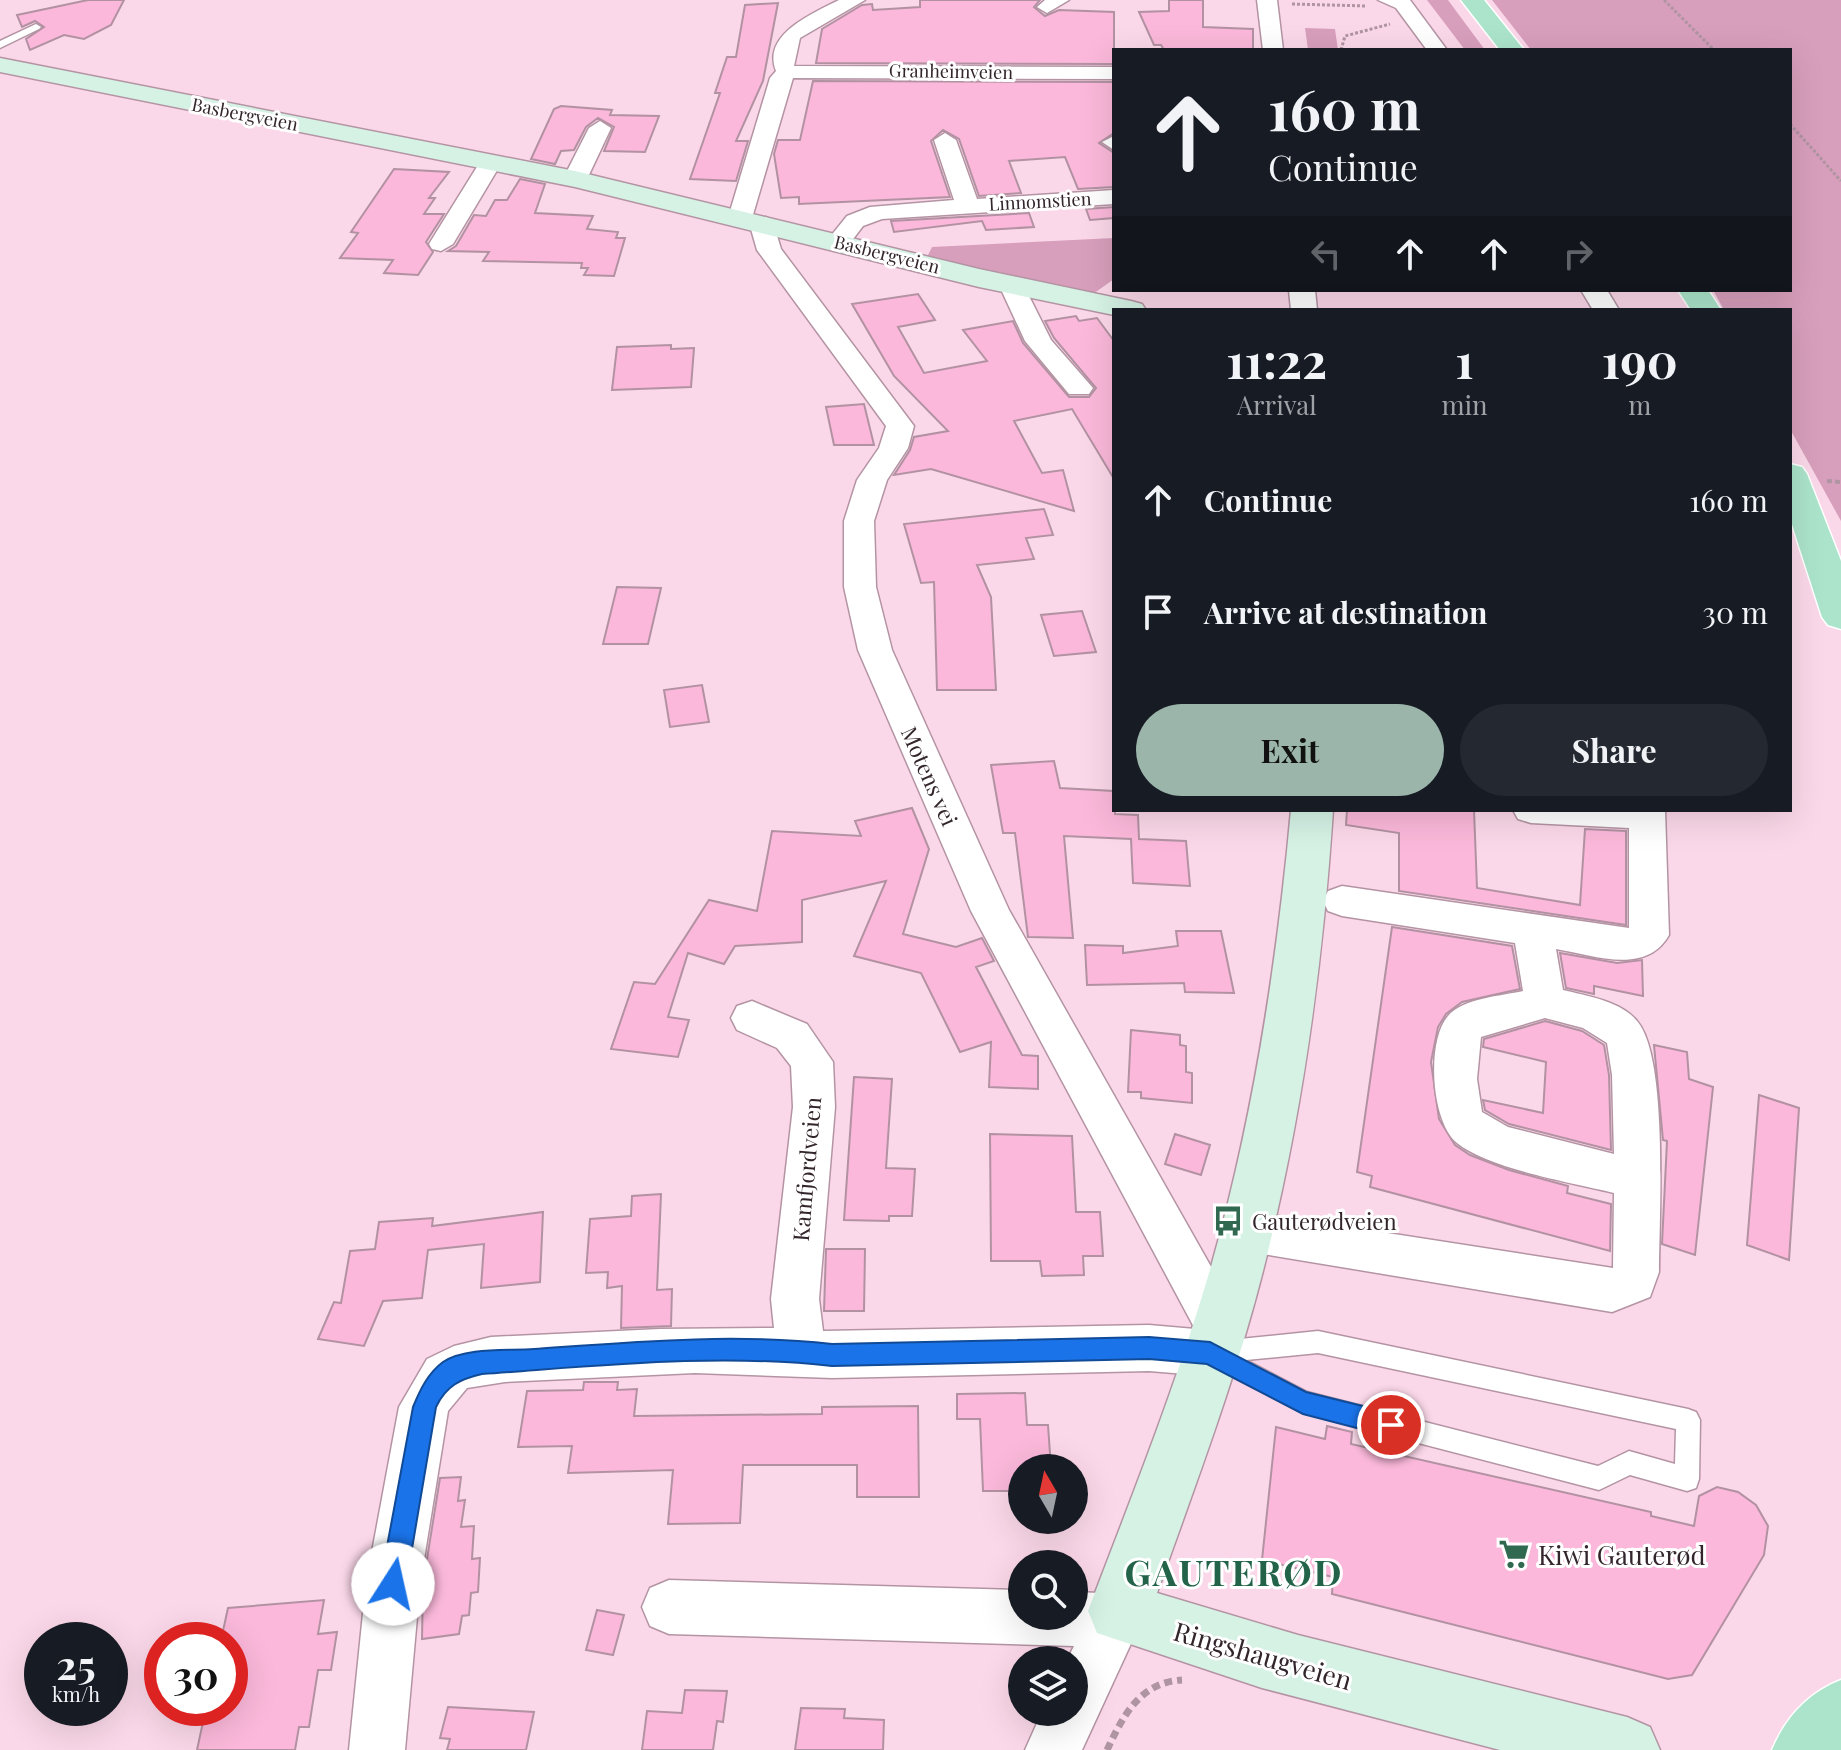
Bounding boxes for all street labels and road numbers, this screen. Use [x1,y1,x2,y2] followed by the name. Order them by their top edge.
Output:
[889,58,1013,84] street label: Granheimveien
[190,92,300,136] street label: Basbergveien
[988,186,1092,216] street label: Linnomstien
[832,229,942,279] street label: Basbergveien
[895,722,965,830] street label: Motens vei
[785,1096,827,1242] street label: Kamfjordveien
[1170,1613,1357,1697] street label: Ringshaugveien

